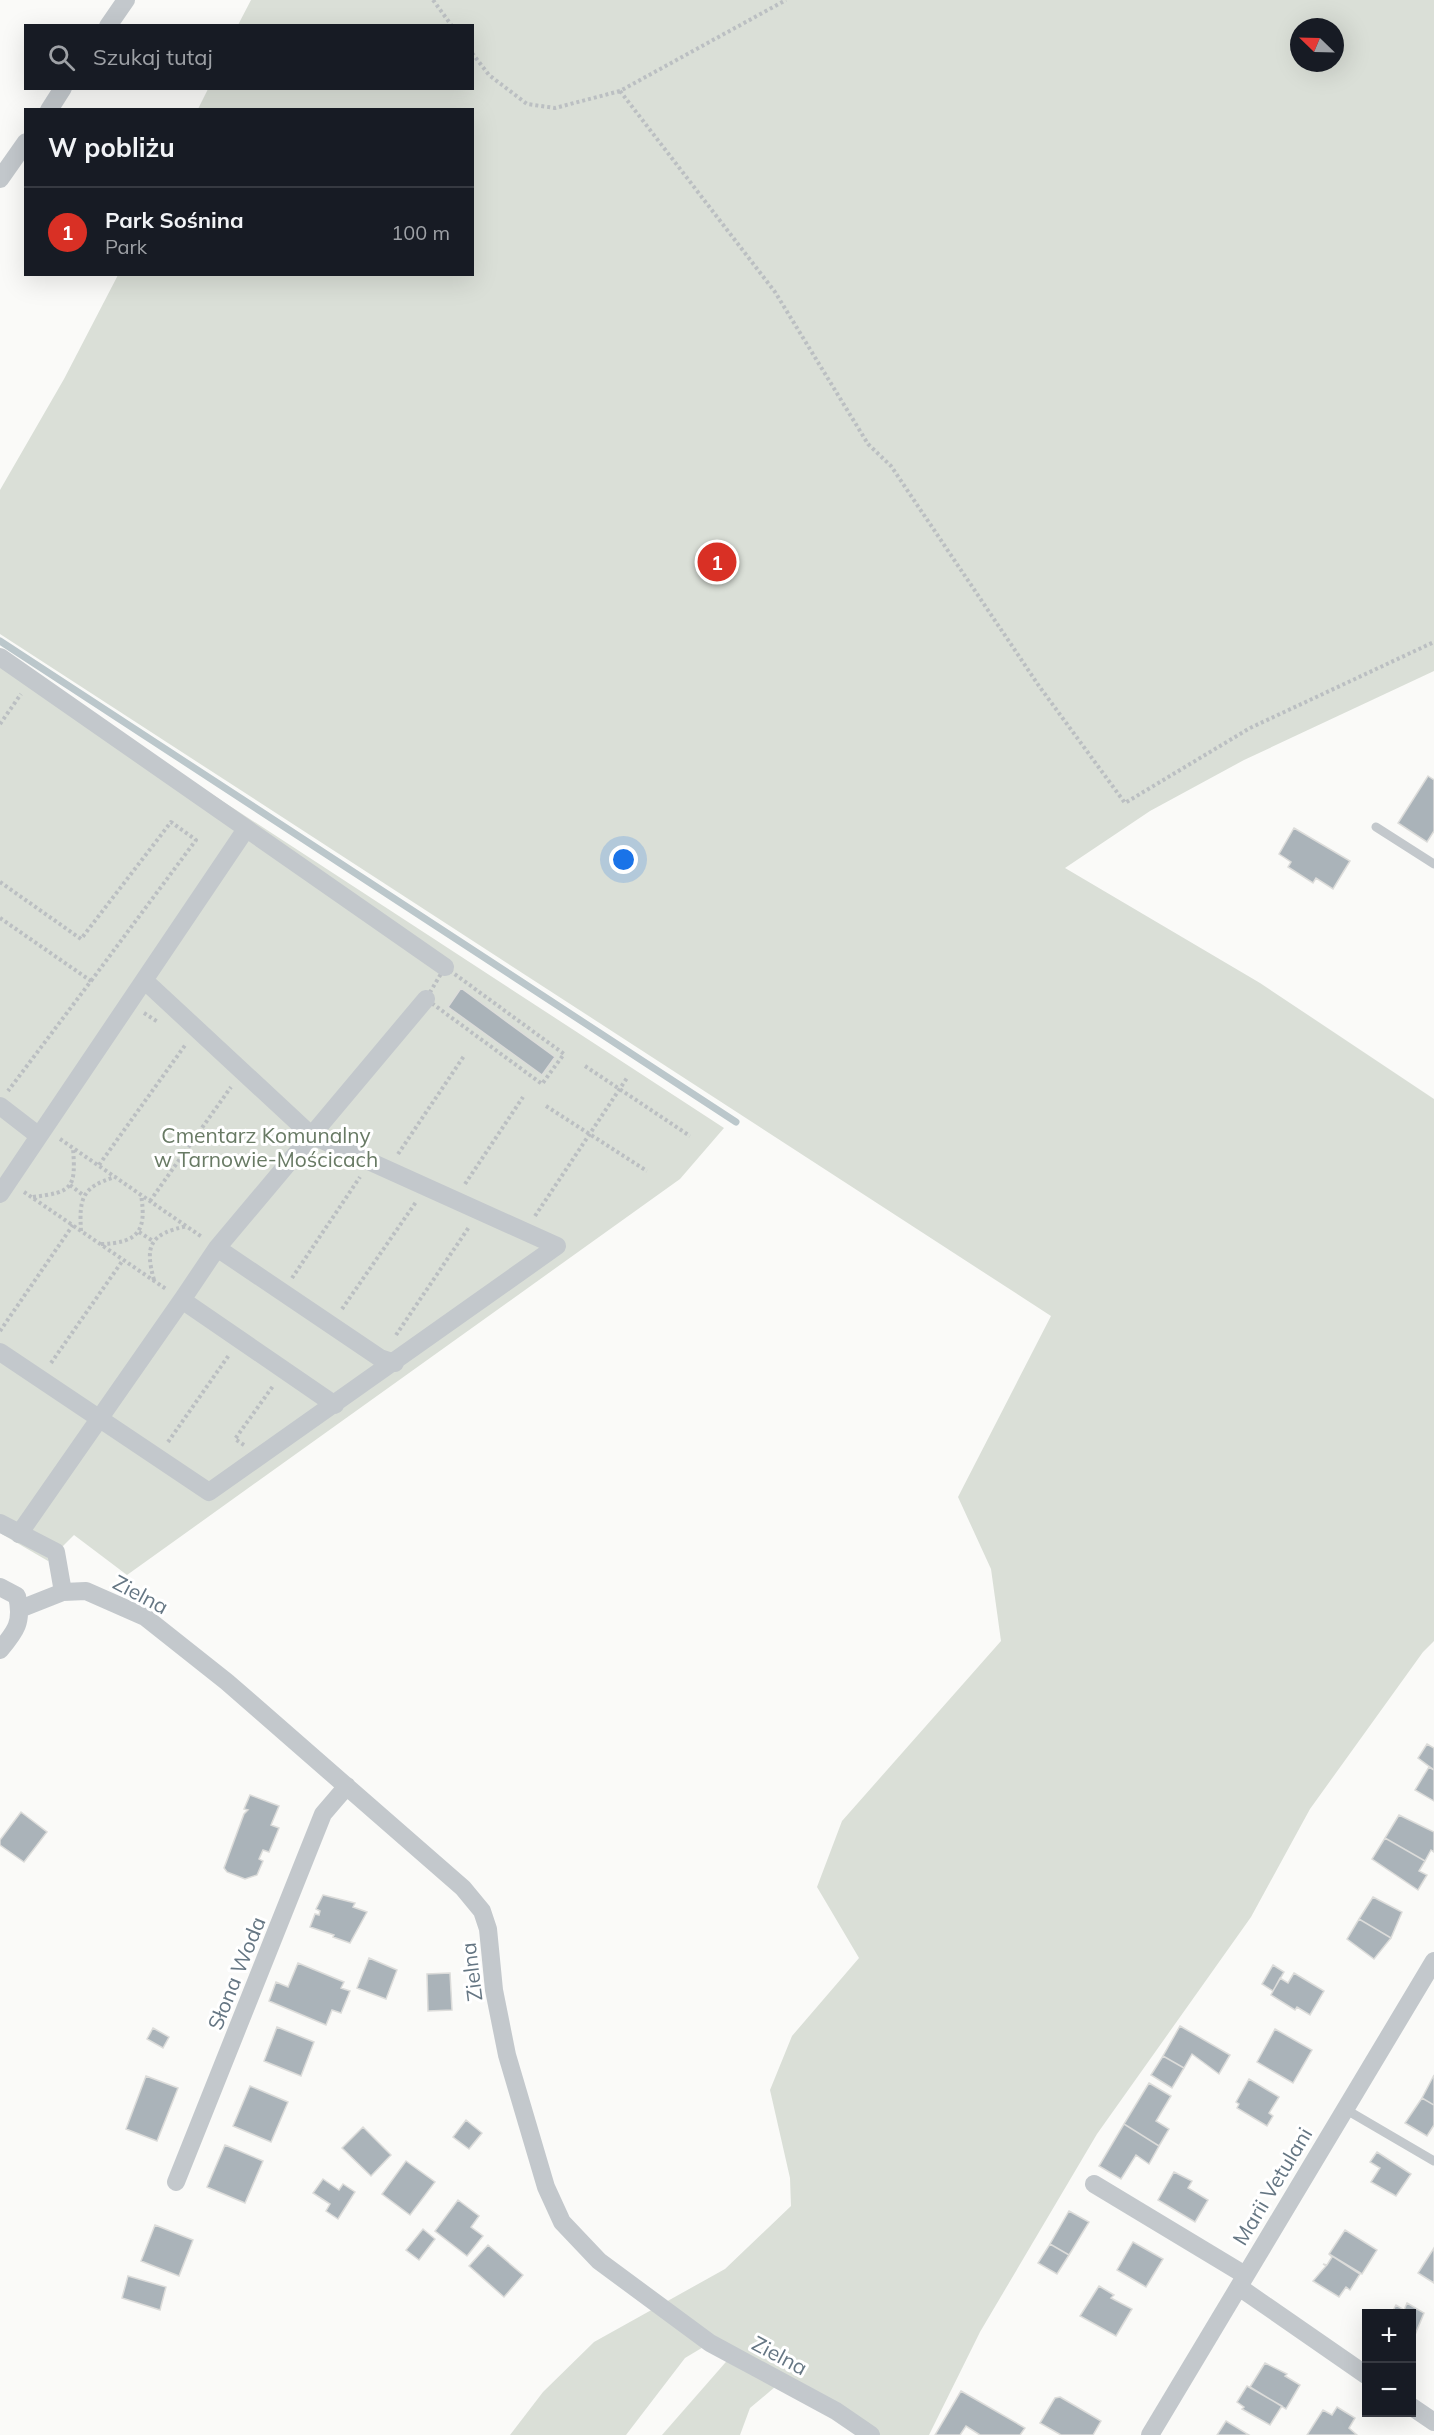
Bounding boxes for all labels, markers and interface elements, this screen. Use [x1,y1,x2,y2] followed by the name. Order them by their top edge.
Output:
[1290,18,1344,72] north arrow
[24,24,474,90] search box
[45,41,78,74] icon: search
[93,43,213,71] text: Szukaj tutaj
[48,131,175,164] text: W pobliżu
[105,206,244,234] text: Park Sośnina
[62,220,74,245] text: 1
[391,220,450,245] text: 100 m
[105,234,147,259] text: Park
[698,540,736,584] pin: 1
[609,845,638,874] your location
[154,1122,378,1172] park label: Cmentarz Komunalny w Tarnowie-Mościcach
[109,1569,173,1619] street label: Zielna
[202,1913,270,2033] street label: Słona Woda
[455,1941,487,2003] street label: Zielna
[1227,2122,1317,2250] street label: Marii Vetulani
[1362,2309,1416,2417] map controls
[1362,2309,1416,2363] button: +
[748,2330,812,2380] street label: Zielna
[1362,2363,1416,2417] button: −

